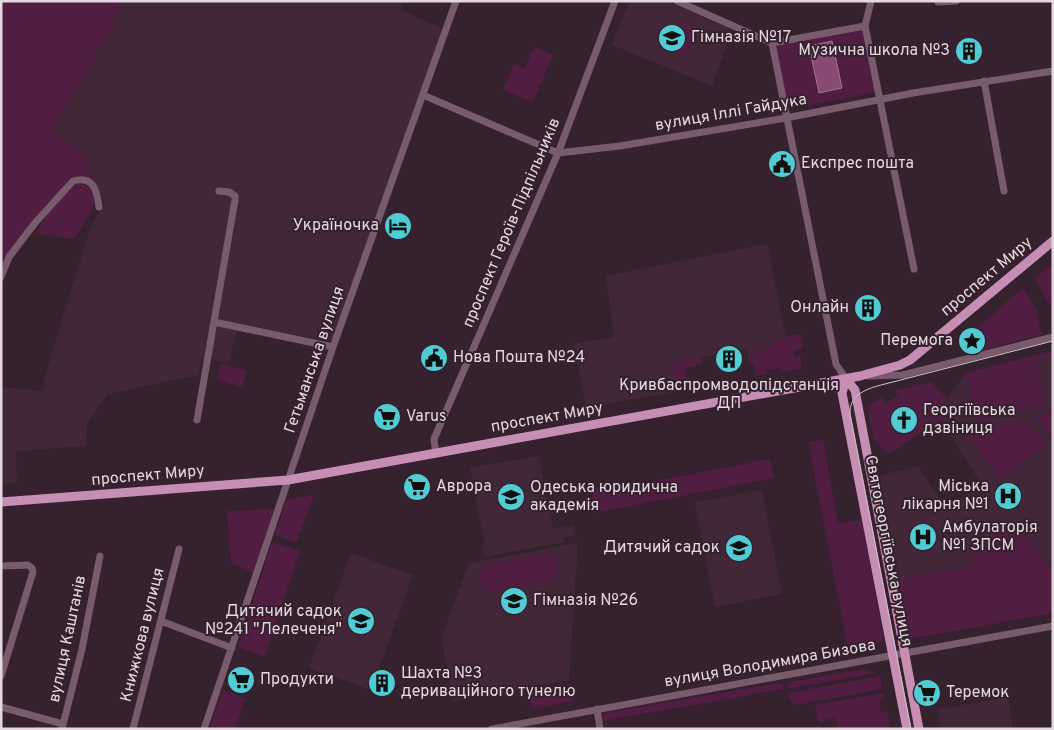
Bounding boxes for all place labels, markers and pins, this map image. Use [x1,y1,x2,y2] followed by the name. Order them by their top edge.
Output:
[657,23,687,53] school or university icon: Гімназія №17
[691,28,791,48] place label: Гімназія №17
[954,36,984,66] building icon: Музична школа №3
[798,41,950,61] place label: Музична школа №3
[767,149,797,179] public building icon: Експрес пошта
[801,154,914,174] place label: Експрес пошта
[383,211,413,241] hotel icon: Україночка
[293,216,379,236] place label: Україночка
[853,293,883,323] building icon: Онлайн
[790,298,849,318] place label: Онлайн
[957,326,987,356] place icon: Перемога
[880,331,953,351] place label: Перемога
[419,343,449,373] public building icon: Нова Пошта №24
[714,344,744,374] building icon: Кривбаспромводопідстанція ДП
[453,348,585,368] place label: Нова Пошта №24
[619,376,839,414] place label: Кривбаспромводопідстанція ДП
[923,401,1015,439] place label: Георгіївська дзвіниця
[372,402,402,432] supermarket icon: Varus
[889,405,919,435] church icon: Георгіївська дзвіниця
[406,407,447,427] place label: Varus
[402,472,432,502] supermarket icon: Аврора
[436,477,492,497] place label: Аврора
[902,477,989,515] place label: Міська лікарня №1
[530,478,678,516] place label: Одеська юридична академія
[993,481,1023,511] hospital icon: Міська лікарня №1
[496,482,526,512] school or university icon: Одеська юридична академія
[942,518,1038,556] place label: Амбулаторія №1 ЗПСМ
[908,522,938,552] hospital icon: Амбулаторія №1 ЗПСМ
[724,533,754,563] school or university icon: Дитячий садок
[603,538,720,558] place label: Дитячий садок
[499,586,529,616] school or university icon: Гімназія №26
[533,591,638,611] place label: Гімназія №26
[205,602,342,640] place label: Дитячий садок №241 "Лелеченя"
[346,606,376,636] school or university icon: Дитячий садок №241 "Лелеченя"
[401,664,575,702] place label: Шахта №3 дериваційного тунелю
[226,665,256,695] supermarket icon: Продукти
[367,668,397,698] building icon: Шахта №3 дериваційного тунелю
[260,670,334,690] place label: Продукти
[912,678,942,708] supermarket icon: Теремок
[946,683,1010,703] place label: Теремок

